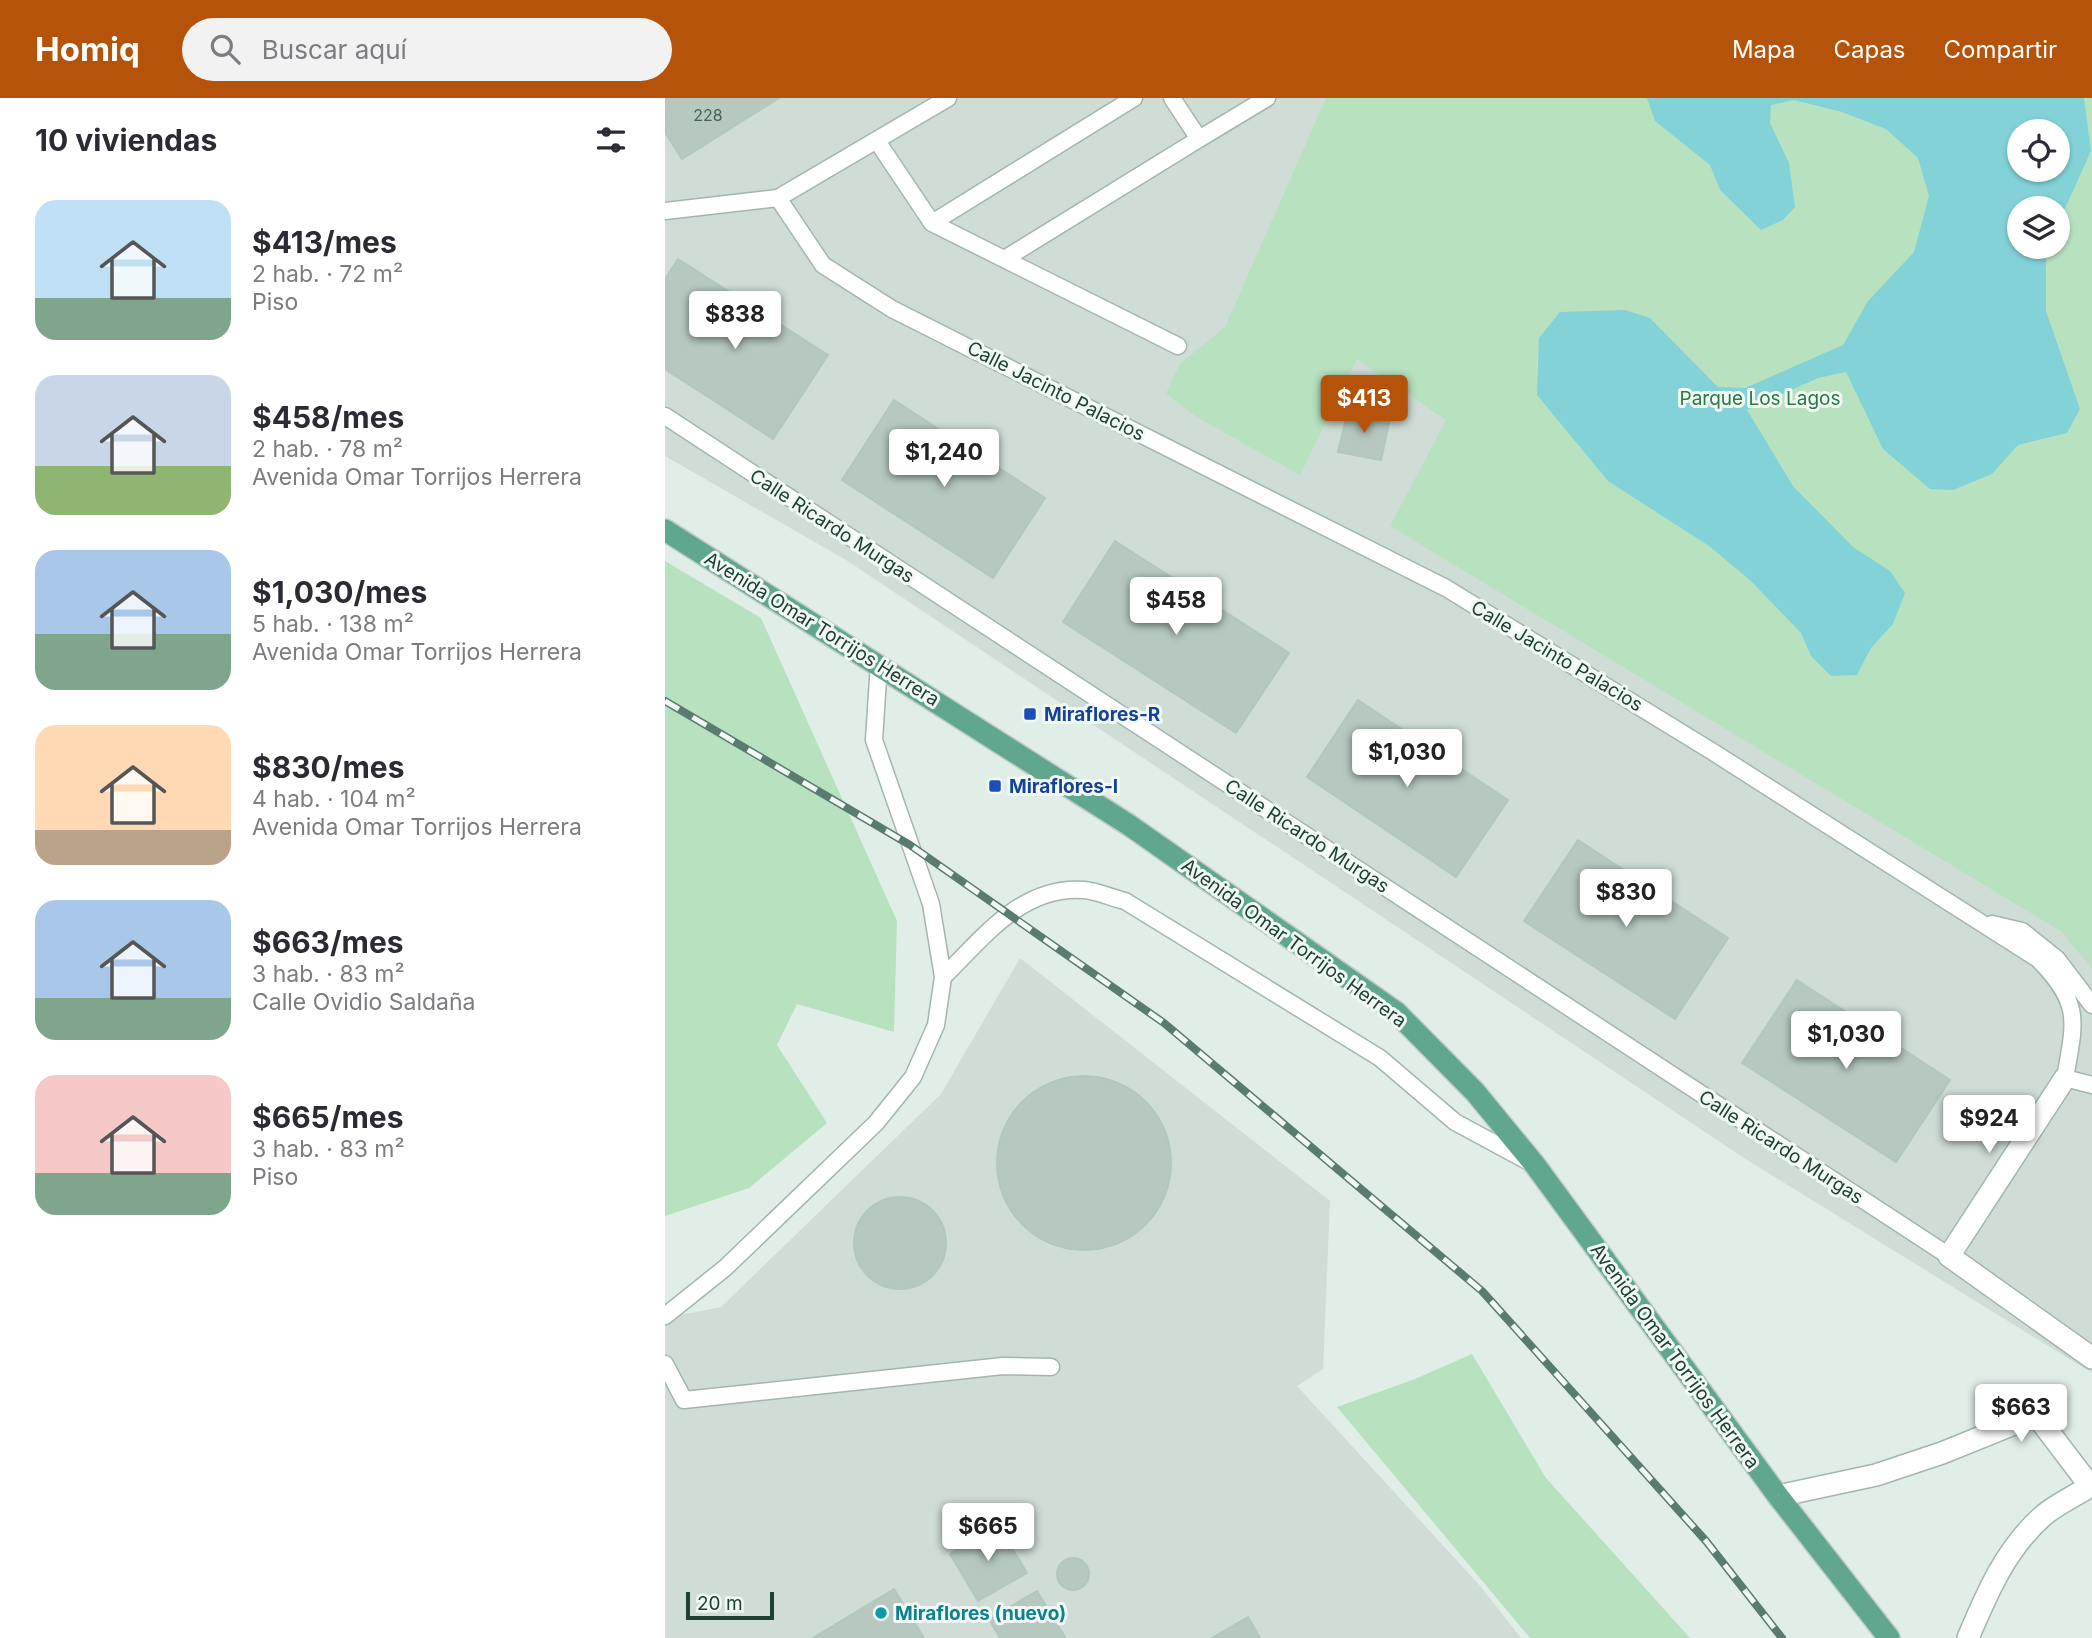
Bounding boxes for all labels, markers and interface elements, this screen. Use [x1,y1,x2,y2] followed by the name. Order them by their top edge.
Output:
[182,18,672,81] search box
[35,29,140,69] text: Homiq
[206,30,244,68] icon: search
[262,34,407,65] text: Buscar aquí
[1732,35,1795,64] text: Mapa
[1833,35,1906,64] text: Capas
[1944,35,2057,64] text: Compartir
[693,105,723,125] house number: 228
[2007,119,2070,259] map controls
[2007,119,2070,182] button: locate
[592,121,630,159] icon: filters
[35,122,217,158] text: 10 viviendas
[2007,196,2070,259] button: layers
[252,224,397,260] text: $413/mes
[91,228,175,312] icon: home
[252,260,403,288] text: 2 hab. · 72 m²
[252,288,298,316] text: Piso
[694,292,776,351] pin: $838
[705,300,765,328] text: $838
[963,336,1149,446] street label: Calle Jacinto Palacios
[1323,376,1405,435] pin: $413
[1337,384,1391,412] text: $413
[1680,387,1840,410] park label: Parque Los Lagos
[252,399,404,435] text: $458/mes
[91,403,175,487] icon: home
[887,430,1001,489] pin: $1,240
[252,435,403,463] text: 2 hab. · 78 m²
[905,438,983,466] text: $1,240
[252,463,582,491] text: Avenida Omar Torrijos Herrera
[745,464,919,588] street label: Calle Ricardo Murgas
[700,547,944,711] street label: Avenida Omar Torrijos Herrera
[252,574,427,610] text: $1,030/mes
[91,578,175,662] icon: home
[1135,578,1217,637] pin: $458
[1146,586,1206,614] text: $458
[1467,596,1647,716] street label: Calle Jacinto Palacios
[252,610,414,638] text: 5 hab. · 138 m²
[252,638,582,666] text: Avenida Omar Torrijos Herrera
[1044,703,1161,726] place label: Miraflores-R
[1022,706,1038,722] marker: Miraflores-R
[1350,730,1464,789] pin: $1,030
[1368,738,1446,766] text: $1,030
[252,749,404,785] text: $830/mes
[91,753,175,837] icon: home
[1220,774,1394,898] street label: Calle Ricardo Murgas
[1009,775,1118,798] place label: Miraflores-I
[987,778,1003,794] marker: Miraflores-I
[252,785,416,813] text: 4 hab. · 104 m²
[252,813,582,841] text: Avenida Omar Torrijos Herrera
[1177,854,1411,1032] street label: Avenida Omar Torrijos Herrera
[1585,870,1667,929] pin: $830
[1596,878,1656,906] text: $830
[252,924,404,960] text: $663/mes
[91,928,175,1012] icon: home
[252,960,405,988] text: 3 hab. · 83 m²
[252,988,475,1016] text: Calle Ovidio Saldaña
[1789,1012,1903,1071] pin: $1,030
[1807,1020,1885,1048] text: $1,030
[1694,1085,1868,1209] street label: Calle Ricardo Murgas
[1948,1096,2030,1155] pin: $924
[252,1099,403,1135] text: $665/mes
[91,1103,175,1187] icon: home
[1959,1104,2019,1132] text: $924
[252,1135,405,1163] text: 3 hab. · 83 m²
[252,1163,298,1191] text: Piso
[1586,1239,1764,1473] street label: Avenida Omar Torrijos Herrera
[1980,1384,2062,1444] pin: $663
[1991,1393,2051,1421] text: $663
[947,1504,1029,1563] pin: $665
[958,1512,1018,1540] text: $665
[686,1589,773,1621] scale bar
[697,1592,743,1615] text: 20 m
[895,1602,1066,1625] place label: Miraflores (nuevo)
[873,1605,889,1621] marker: Miraflores (nuevo)

